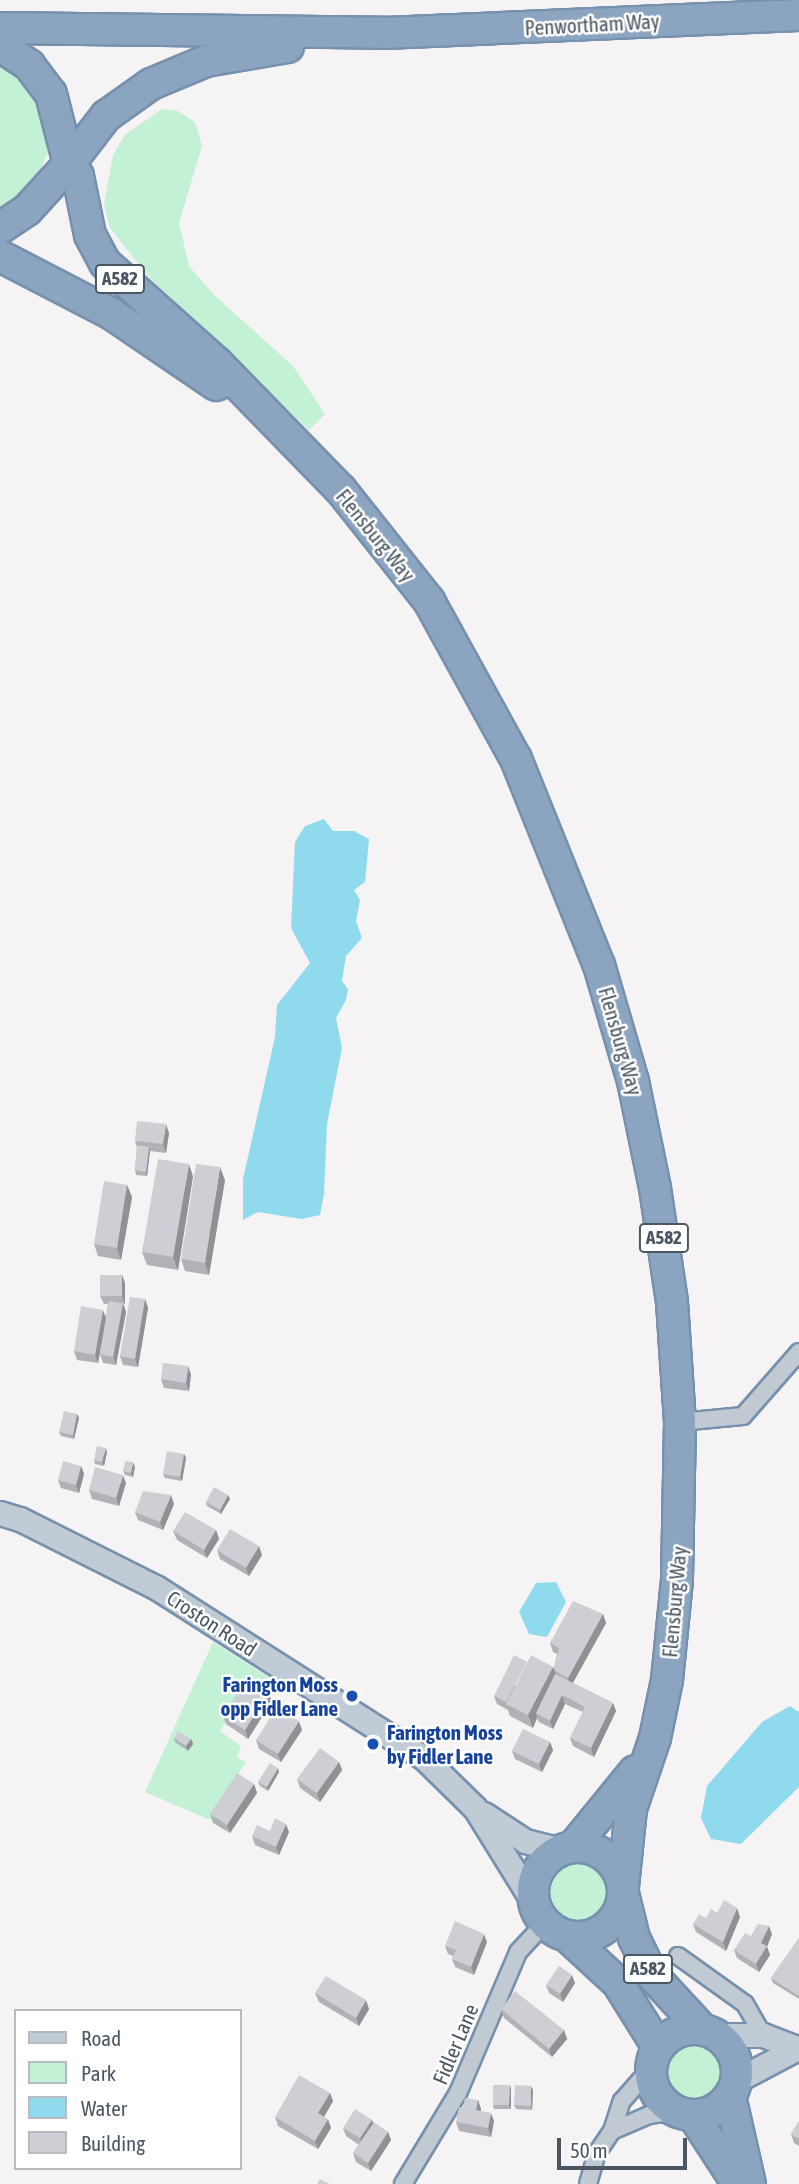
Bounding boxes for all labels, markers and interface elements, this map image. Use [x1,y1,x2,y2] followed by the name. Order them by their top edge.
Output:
[524,8,660,40] street label: Penwortham Way
[94,264,146,294] road number: A582
[331,484,421,586] street label: Flensburg Way
[594,984,648,1098] street label: Flensburg Way
[638,1222,690,1254] road number: A582
[657,1545,691,1659] street label: Flensburg Way
[162,1585,262,1661] street label: Croston Road
[221,1671,338,1721] place label: Farington Moss opp Fidler Lane
[344,1688,360,1704] marker: Farington Moss opp Fidler Lane
[387,1719,503,1769] place label: Farington Moss by Fidler Lane
[365,1736,381,1752] marker: Farington Moss by Fidler Lane
[622,1954,674,1984] road number: A582
[427,2000,483,2088] street label: Fidler Lane
[14,2009,242,2170] legend
[81,2026,121,2050] text: Road
[81,2061,116,2085] text: Park
[81,2096,127,2120] text: Water
[561,2124,690,2168] scale bar
[81,2131,145,2155] text: Building
[570,2138,608,2162] text: 50 m

